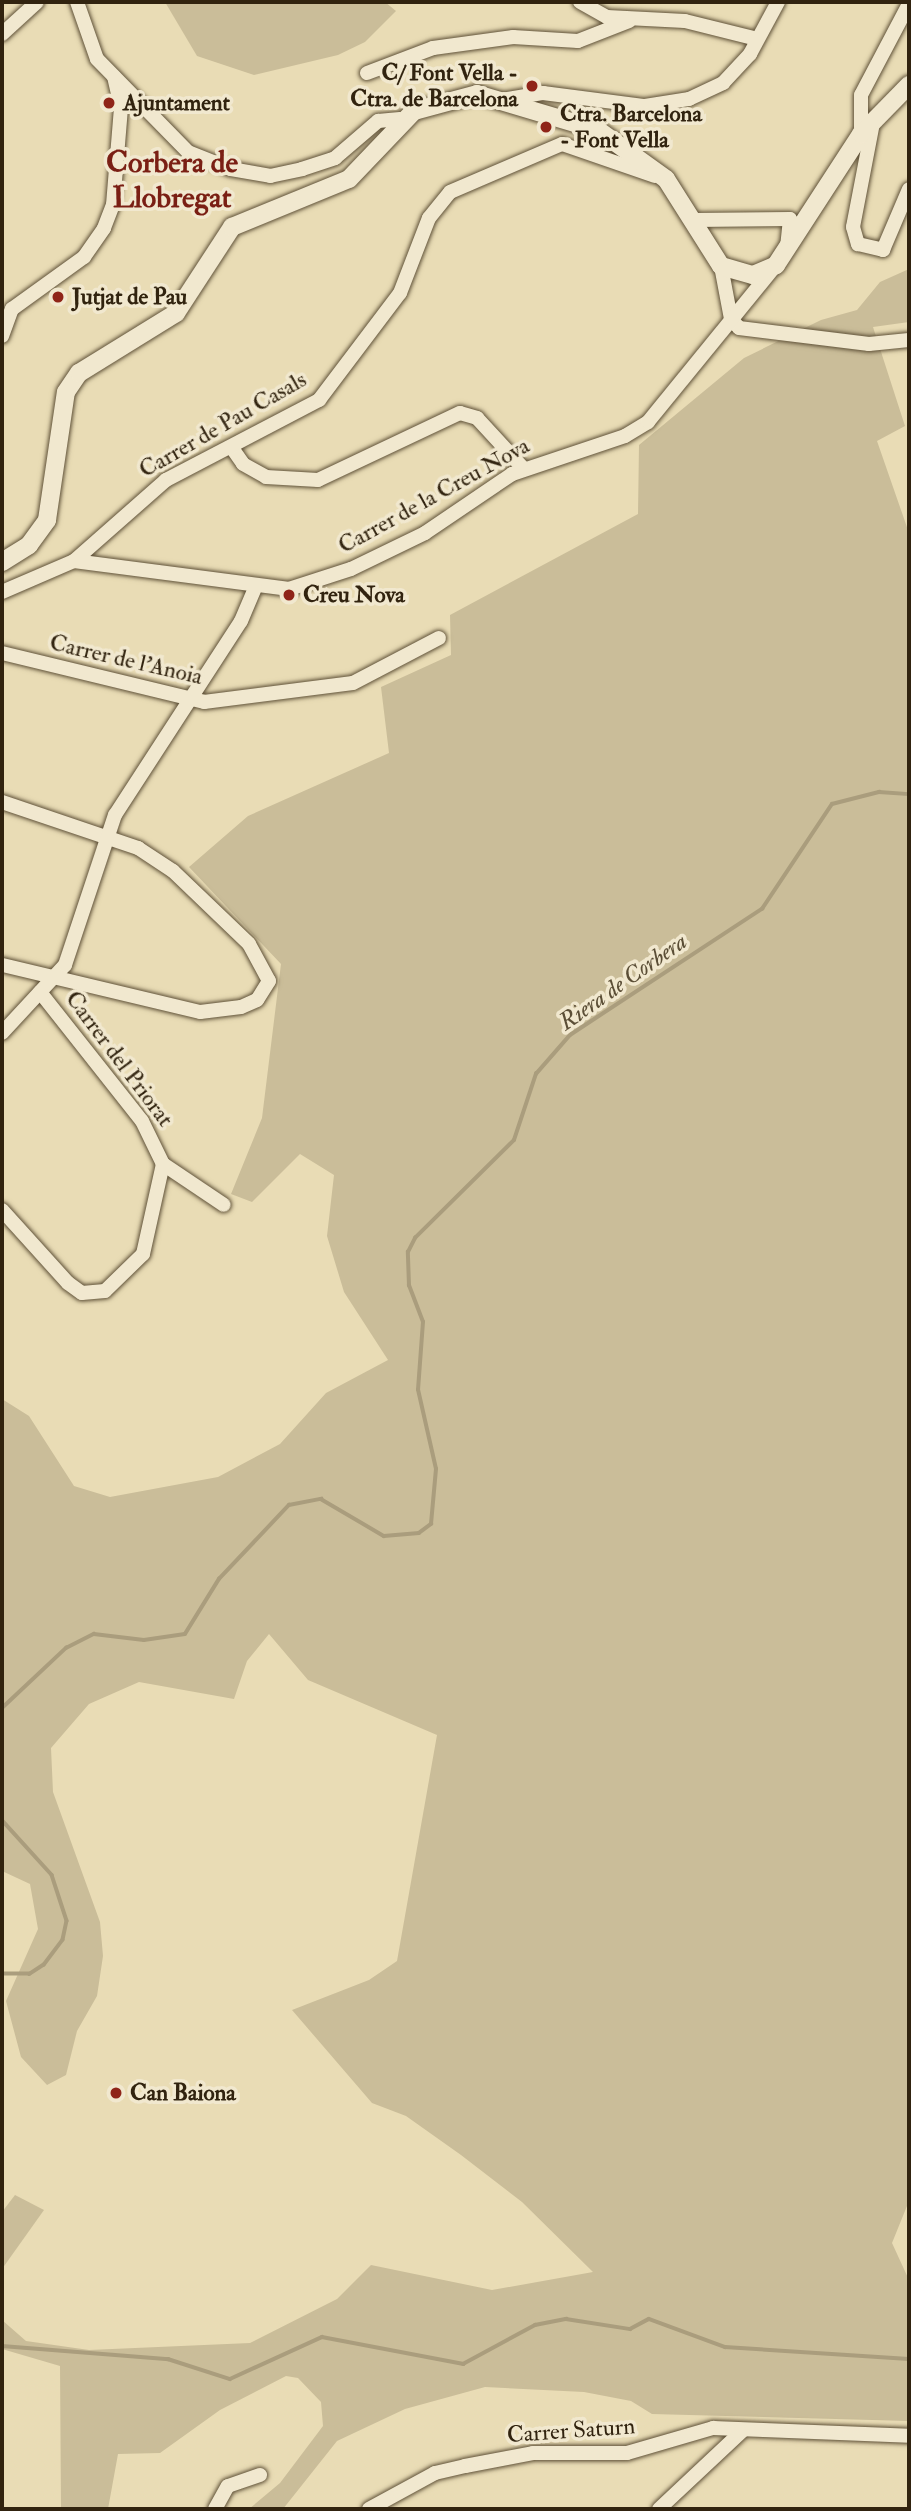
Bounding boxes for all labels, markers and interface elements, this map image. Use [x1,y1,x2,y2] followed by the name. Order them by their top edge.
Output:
[350,59,518,113] place label: C/ Font Vella - Ctra. de Barcelona
[524,78,540,94] marker: C/ Font Vella - Ctra. de Barcelona
[123,89,230,117] place label: Ajuntament
[101,95,117,111] marker: Ajuntament
[560,100,702,154] place label: Ctra. Barcelona - Font Vella
[538,119,554,135] marker: Ctra. Barcelona - Font Vella
[106,145,238,216] district label: Corbera de Llobregat
[72,283,187,311] place label: Jutjat de Pau
[50,289,66,305] marker: Jutjat de Pau
[134,366,312,484] street label: Carrer de Pau Casals
[334,432,534,560] street label: Carrer de la Creu Nova
[303,581,405,609] place label: Creu Nova
[281,587,297,603] marker: Creu Nova
[47,629,205,691] street label: Carrer de l'Anoia
[553,927,693,1037] water label: Riera de Corbera
[59,986,179,1132] street label: Carrer del Priorat
[130,2079,236,2107] place label: Can Baiona
[108,2085,124,2101] marker: Can Baiona
[506,2413,636,2449] street label: Carrer Saturn

